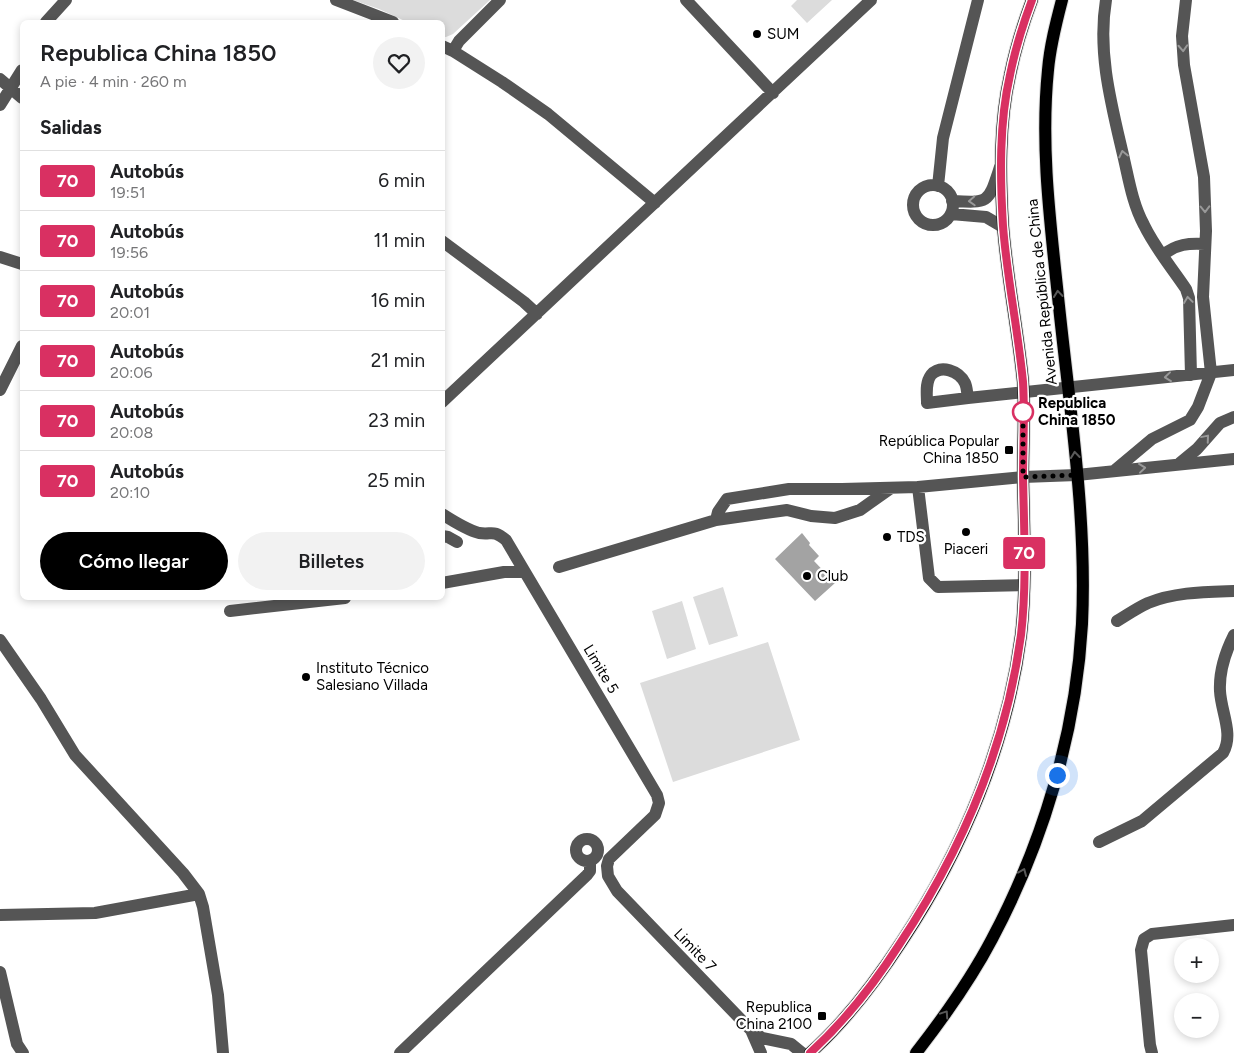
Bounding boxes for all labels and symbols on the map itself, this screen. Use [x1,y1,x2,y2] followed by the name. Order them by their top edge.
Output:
[767,25,800,43] place label: SUM
[751,28,763,40] marker: SUM
[1177,45,1188,53] one-way arrow
[1118,150,1129,159] one-way arrow
[967,196,975,207] one-way arrow
[1023,198,1061,386] street label: Avenida República de China
[1200,206,1210,213] one-way arrow
[1053,289,1064,297] one-way arrow
[1183,296,1194,304] one-way arrow
[1164,371,1172,382] one-way arrow
[1038,394,1116,429] place label: Republica China 1850
[1012,401,1034,423] marker: Republica China 1850
[879,432,999,467] place label: República Popular China 1850
[1200,435,1208,444] one-way arrow
[1003,444,1015,456] marker: República Popular China 1850
[1070,451,1081,459] one-way arrow
[1139,462,1147,473] one-way arrow
[960,526,972,538] marker: Piaceri
[897,528,925,546] place label: TDS
[881,531,893,543] marker: TDS
[1002,537,1046,569] line badge: 70
[944,540,988,558] place label: Piaceri
[817,567,848,585] place label: Club
[801,570,813,582] marker: Club
[579,641,623,697] street label: Limite 5
[316,659,429,694] place label: Instituto Técnico Salesiano Villada
[300,671,312,683] marker: Instituto Técnico Salesiano Villada
[1045,763,1070,788] your location
[1017,868,1028,877] one-way arrow
[670,925,720,975] street label: Limite 7
[736,998,812,1033] place label: Republica China 2100
[816,1010,828,1022] marker: Republica China 2100
[939,1010,948,1020] one-way arrow

